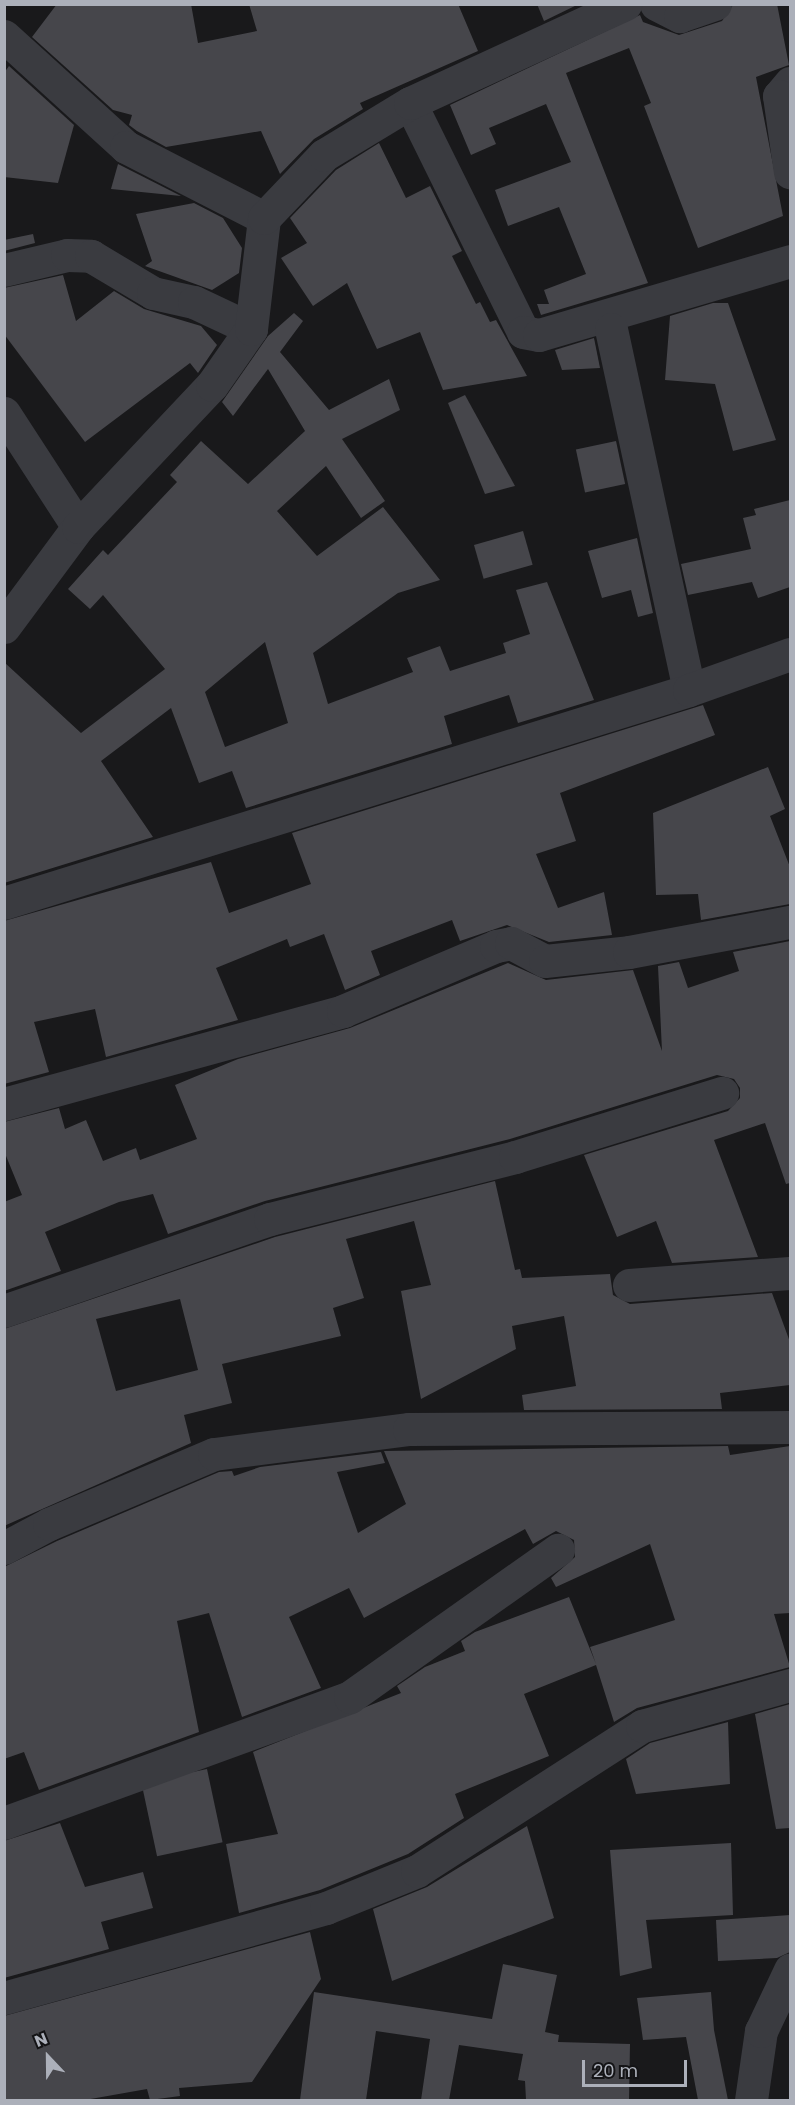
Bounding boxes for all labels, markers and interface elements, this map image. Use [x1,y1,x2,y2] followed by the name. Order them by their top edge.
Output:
[18,2027,78,2087] north arrow
[31,2027,51,2053] text: N
[585,2048,690,2086] scale bar
[593,2058,638,2083] text: 20 m

